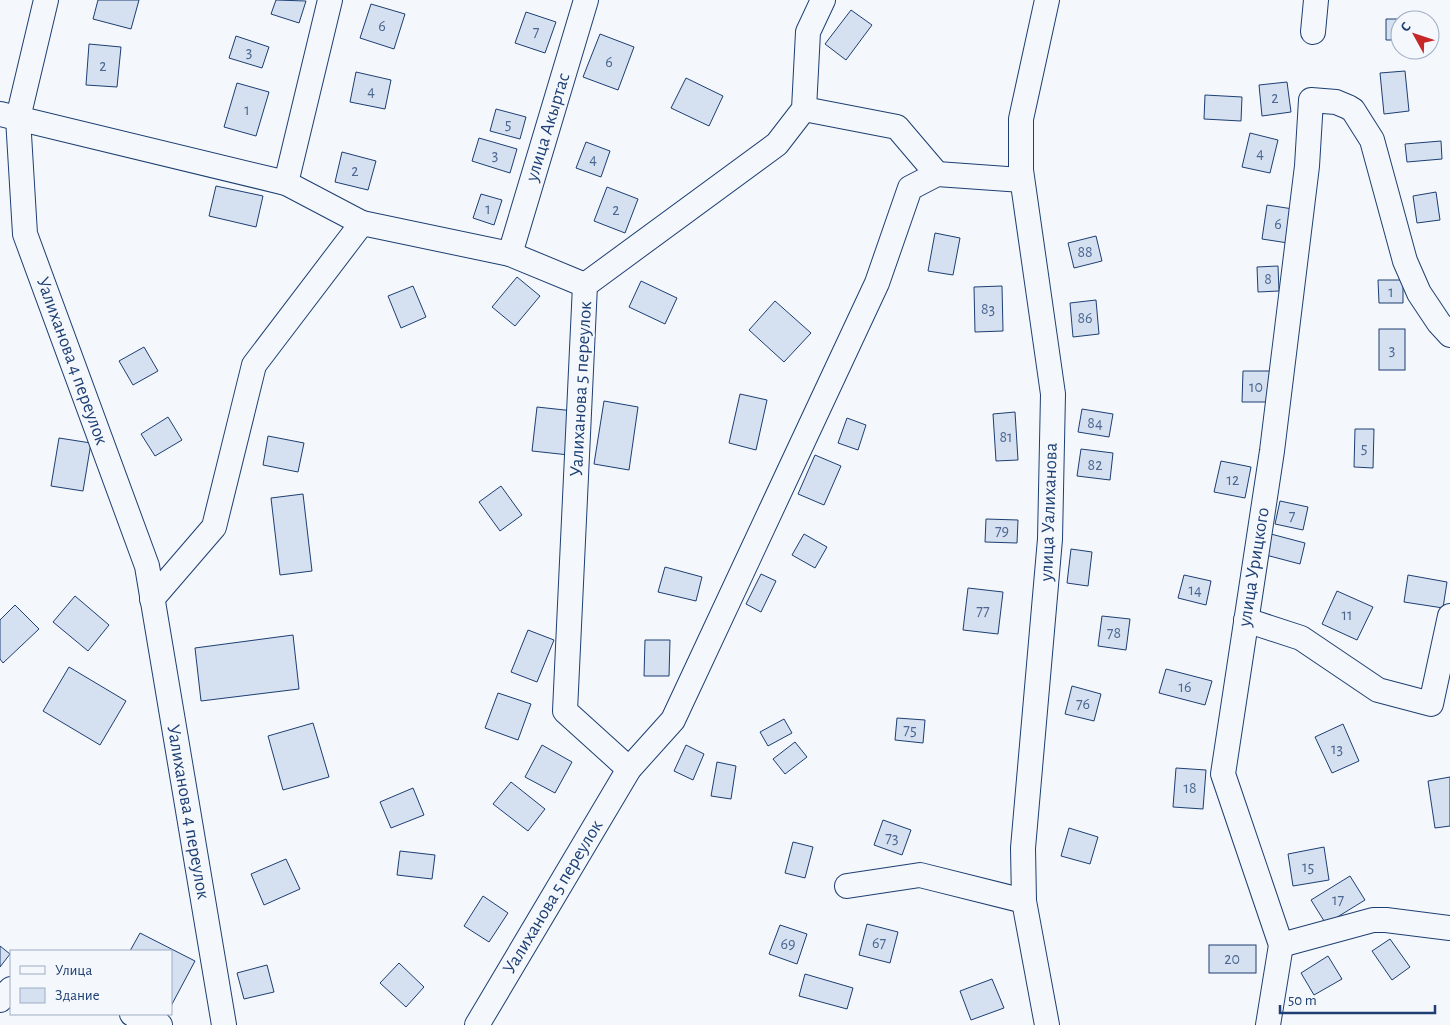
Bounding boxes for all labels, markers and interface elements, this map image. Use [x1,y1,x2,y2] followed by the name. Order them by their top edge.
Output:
[1390,10,1440,60] north arrow
[378,18,386,34] house number: 6
[1398,20,1414,35] text: С
[533,24,540,40] house number: 7
[246,44,252,60] house number: 3
[605,54,613,70] house number: 6
[99,58,107,74] house number: 2
[522,70,574,185] street label: улица Акыртас
[367,83,375,99] house number: 4
[1271,90,1279,106] house number: 2
[244,102,250,118] house number: 1
[505,116,511,132] house number: 5
[1256,145,1264,161] house number: 4
[492,147,498,163] house number: 3
[589,151,597,167] house number: 4
[351,163,359,179] house number: 2
[485,201,491,217] house number: 1
[612,202,620,218] house number: 2
[1274,216,1282,232] house number: 6
[1077,244,1093,260] house number: 88
[1264,271,1272,287] house number: 8
[33,275,111,448] street label: Уалиханова 4 переулок
[1388,284,1394,300] house number: 1
[567,300,595,477] street label: Уалиханова 5 переулок
[981,301,995,317] house number: 83
[1077,310,1093,326] house number: 86
[1389,342,1395,358] house number: 3
[1249,379,1263,395] house number: 10
[1087,415,1103,431] house number: 84
[999,429,1013,445] house number: 81
[1361,440,1367,456] house number: 5
[1037,442,1061,583] street label: улица Уалиханова
[1088,457,1102,473] house number: 82
[1227,472,1239,488] house number: 12
[1235,506,1273,629] street label: улица Урицкого
[1289,508,1296,524] house number: 7
[995,523,1009,539] house number: 79
[1188,582,1202,598] house number: 14
[976,603,990,619] house number: 77
[1341,607,1353,623] house number: 11
[1107,625,1121,641] house number: 78
[1178,679,1192,695] house number: 16
[1076,696,1090,712] house number: 76
[903,722,917,738] house number: 75
[163,723,213,901] street label: Уалиханова 4 переулок
[1331,741,1343,757] house number: 13
[1183,780,1197,796] house number: 18
[500,817,607,977] street label: Уалиханова 5 переулок
[885,830,899,846] house number: 73
[1302,859,1314,875] house number: 15
[1332,892,1344,908] house number: 17
[872,935,886,951] house number: 67
[780,936,796,952] house number: 69
[10,950,172,1015] legend
[1224,951,1240,967] house number: 20
[55,963,92,978] text: Улица
[1280,982,1435,1014] scale bar
[55,988,100,1003] text: Здание
[1288,993,1317,1008] text: 50 m

